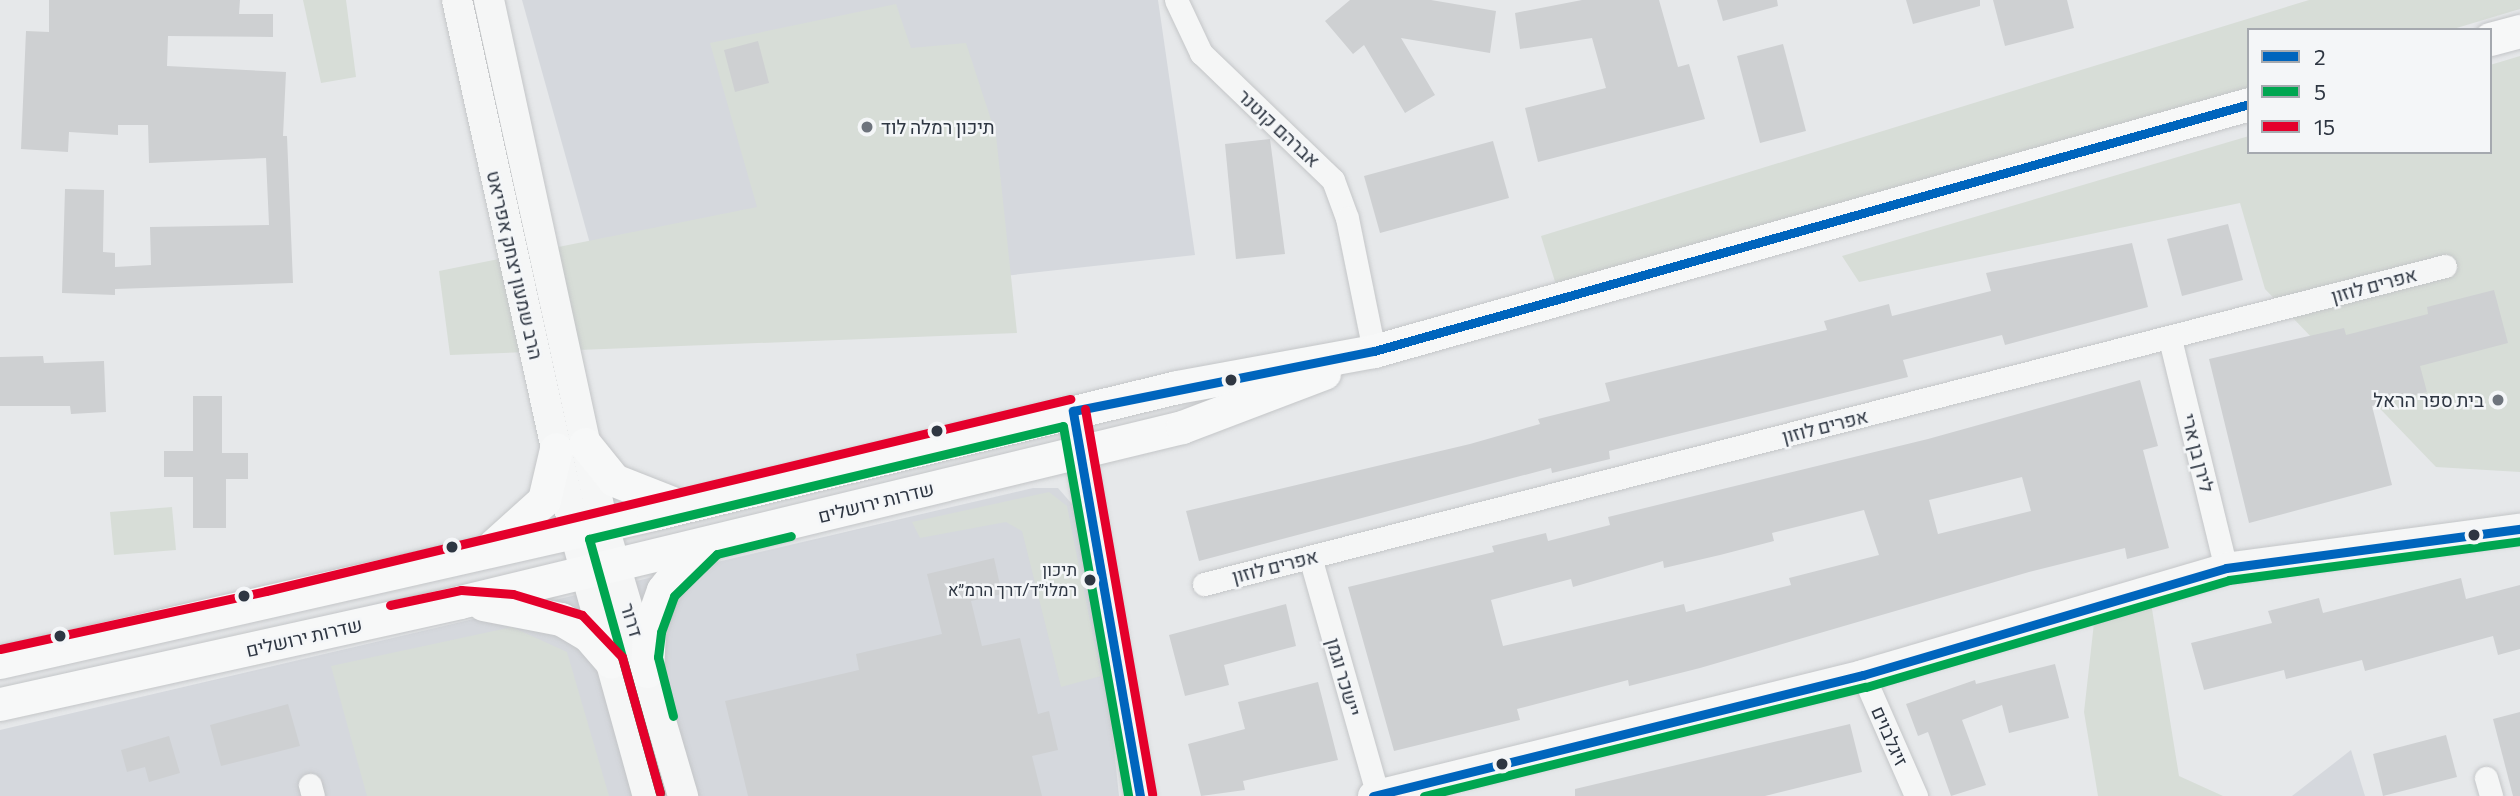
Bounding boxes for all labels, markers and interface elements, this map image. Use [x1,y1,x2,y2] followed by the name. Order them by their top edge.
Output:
[2247,28,2492,154] legend
[2314,44,2326,69] text: 2
[2314,79,2326,104] text: 5
[1233,84,1325,172] street label: אברהם קוטנר
[2314,114,2335,139] text: 15
[881,116,995,138] place label: תיכון רמלה לוד
[859,119,875,135] marker: תיכון רמלה לוד
[482,168,548,362] street label: הרב שמעון יצחק אפריאט
[2329,263,2419,307] street label: אפרים לוזון
[1224,373,1238,387] unlabelled marker
[2373,389,2484,411] place label: בית ספר הראל
[2490,392,2506,408] marker: בית ספר הראל
[1780,404,1870,448] street label: אפרים לוזון
[2177,411,2219,495] street label: לירן בן ארי
[930,424,944,438] unlabelled marker
[816,477,936,527] street label: שדרות ירושלים
[2467,528,2481,542] unlabelled marker
[445,540,459,554] unlabelled marker
[1230,544,1320,588] street label: אפרים לוזון
[948,560,1077,600] place label: תיכון רמלו״ד/דרך הרמ״א
[1083,573,1097,587] marker: תיכון רמלו״ד/דרך הרמ״א
[237,589,251,603] unlabelled marker
[616,600,648,640] street label: דרור
[244,613,364,661] street label: שדרות ירושלים
[53,629,67,643] unlabelled marker
[1322,635,1366,719] street label: יישכר וגמן
[1867,703,1913,769] street label: זיגלבוים
[1495,757,1509,771] unlabelled marker

